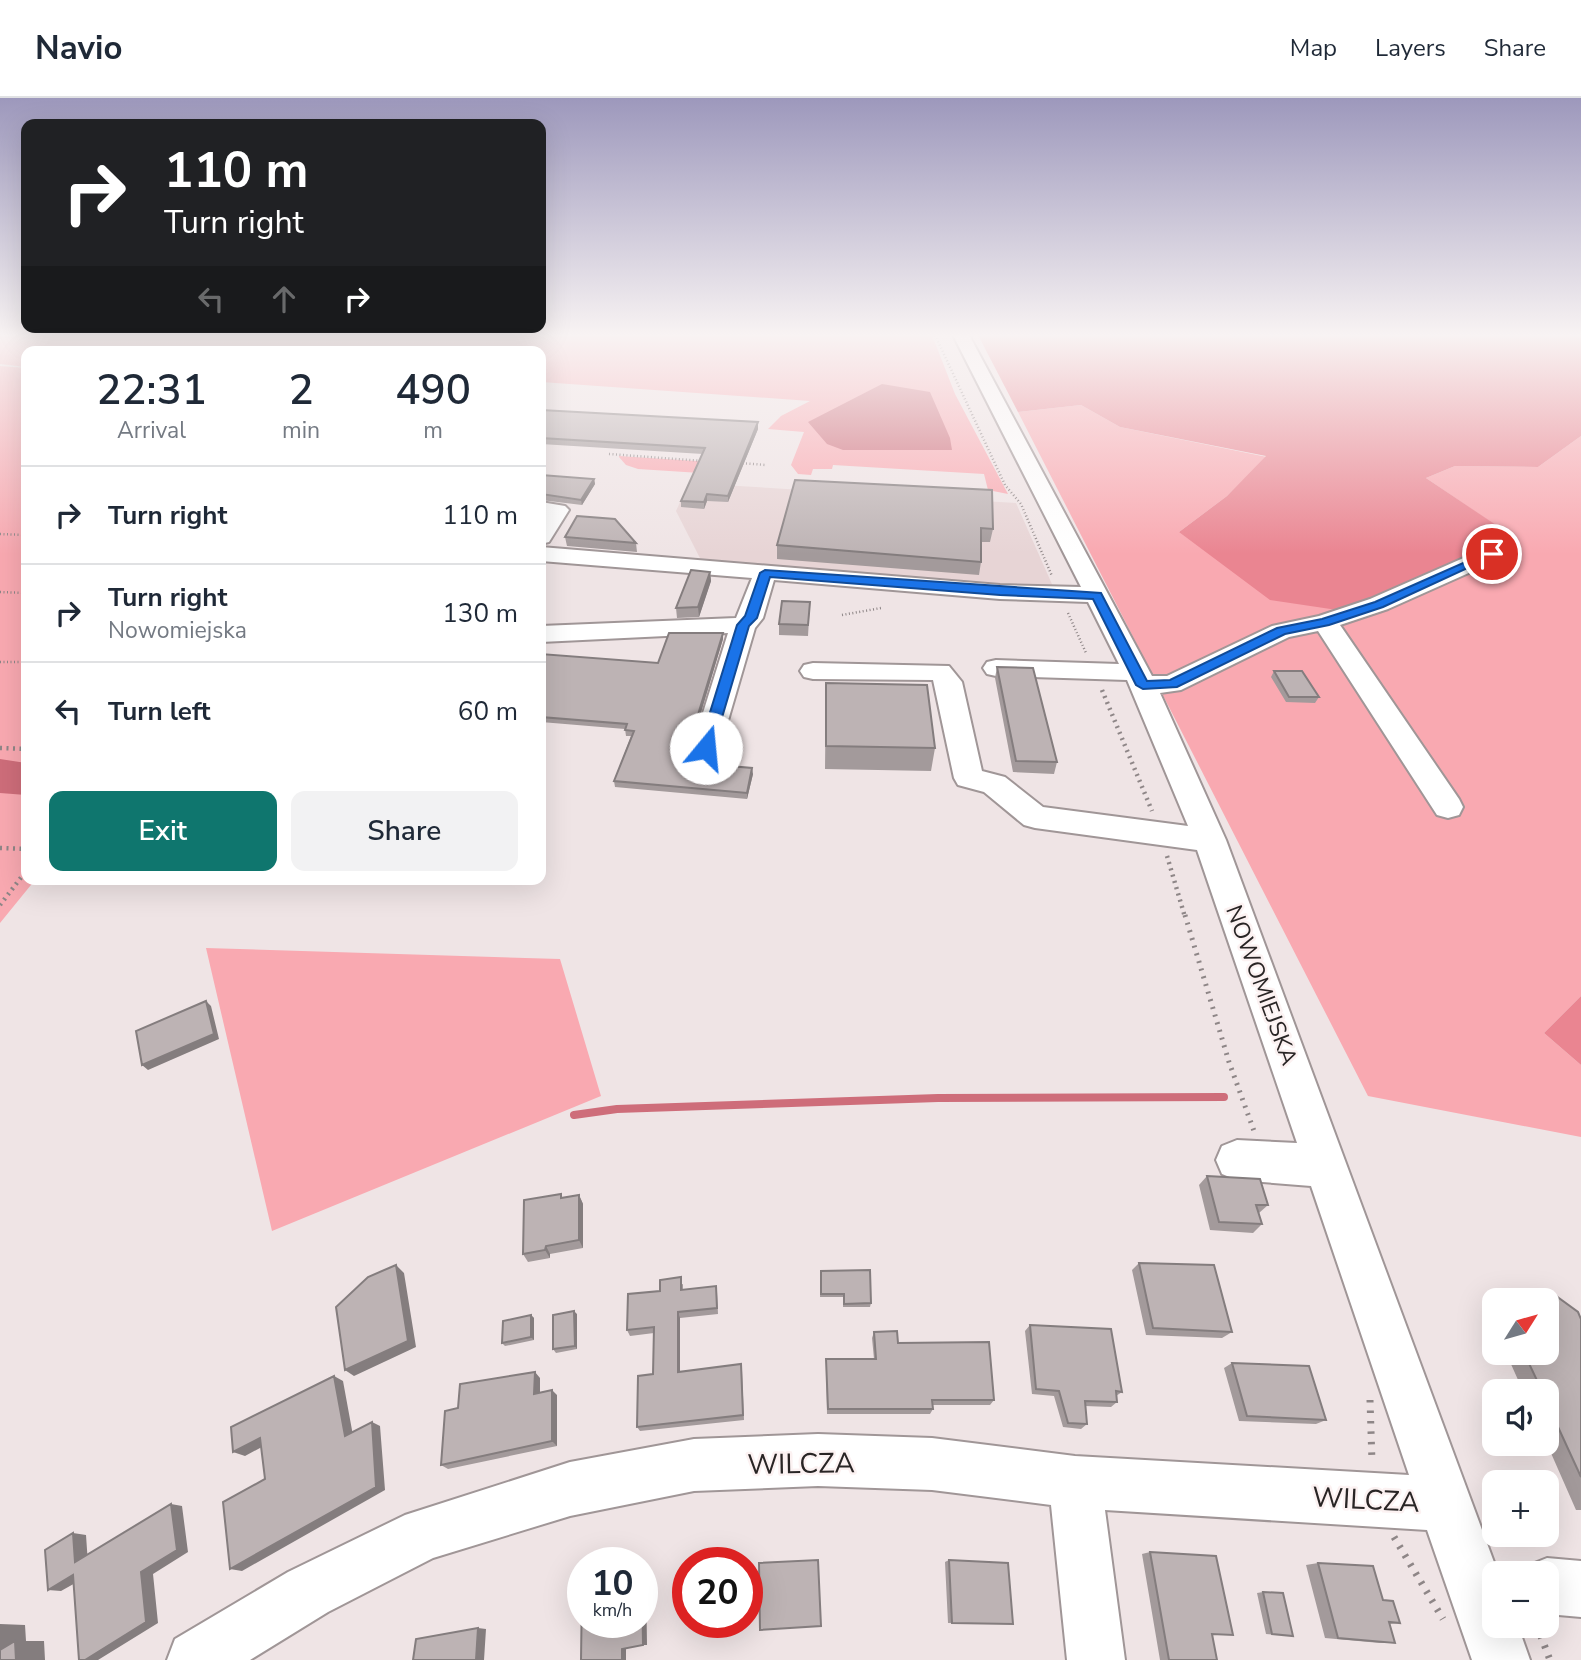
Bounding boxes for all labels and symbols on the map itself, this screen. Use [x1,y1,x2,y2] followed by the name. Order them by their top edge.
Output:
[1462,524,1522,584] pin
[669,711,743,785] position arrow
[1218,901,1305,1070] street label: NOWOMIEJSKA
[1482,1288,1559,1365] north arrow
[747,1444,855,1484] street label: WILCZA
[1311,1478,1421,1522] street label: WILCZA
[672,1547,763,1638] speed limit sign: 20

